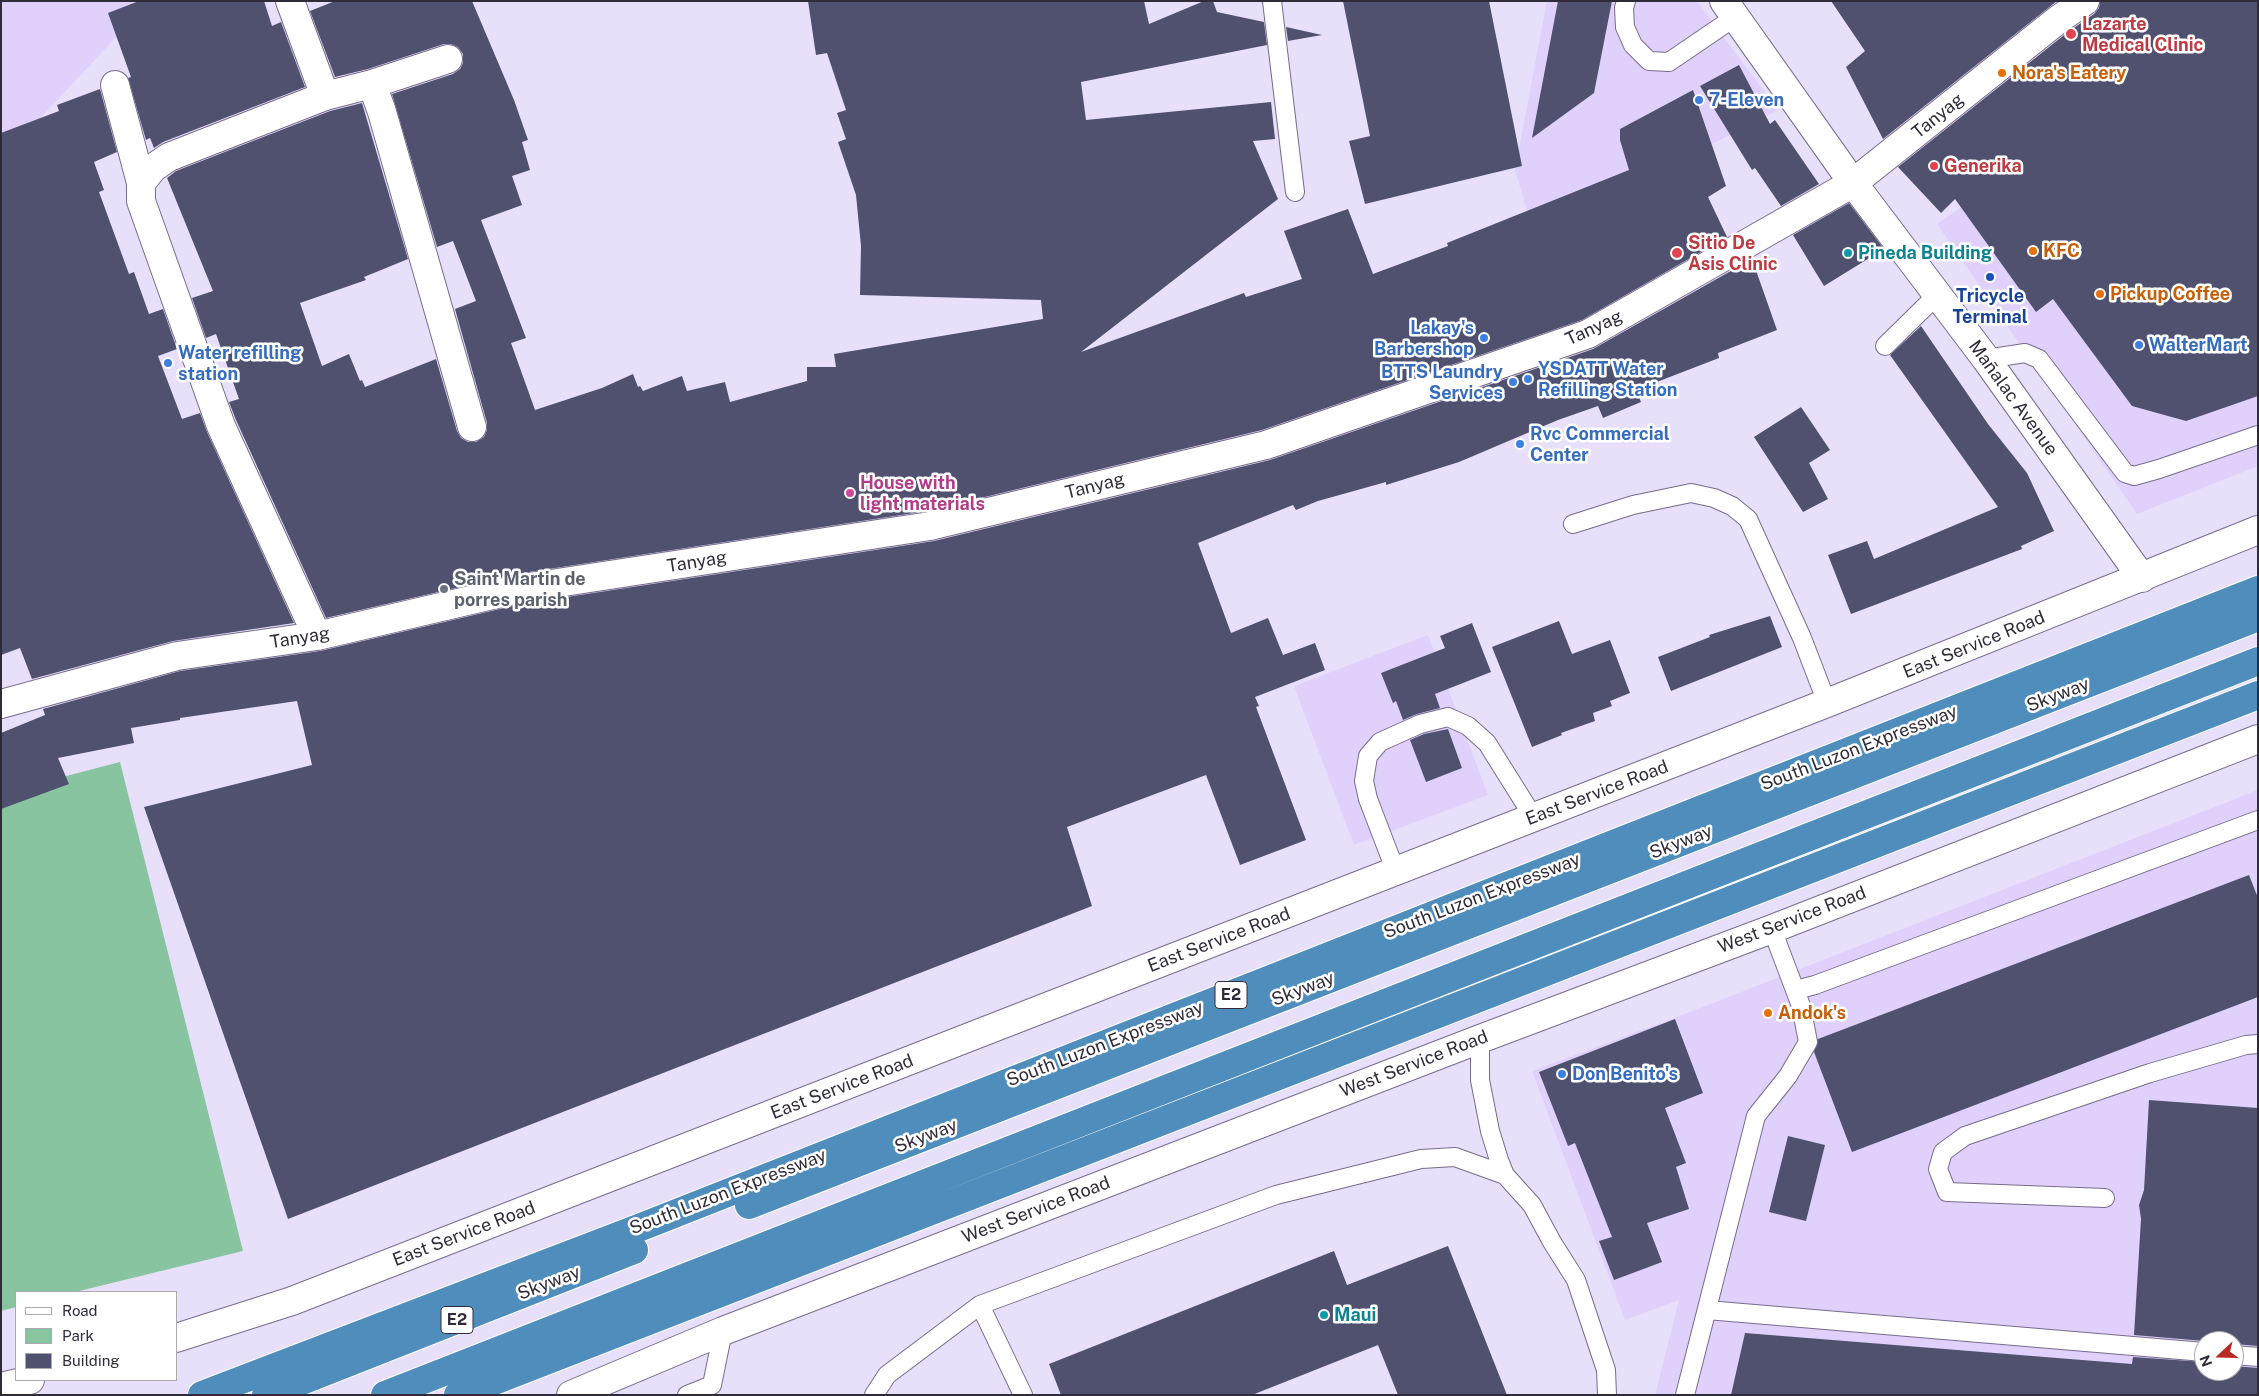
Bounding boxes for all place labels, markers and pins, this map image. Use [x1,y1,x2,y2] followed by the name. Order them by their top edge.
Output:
[2082,13,2203,56] place label: Lazarte Medical Clinic
[2064,27,2078,41] marker: Lazarte Medical Clinic
[2012,62,2126,84] place label: Nora's Eatery
[1996,67,2008,79] marker: Nora's Eatery
[1709,89,1784,111] place label: 7-Eleven
[1693,94,1705,106] marker: 7-Eleven
[1944,155,2022,177] place label: Generika
[1928,160,1940,172] marker: Generika
[1688,232,1778,274] place label: Sitio De Asis Clinic
[2043,240,2080,262] place label: KFC
[1858,242,1992,264] place label: Pineda Building
[2027,245,2039,257] marker: KFC
[1670,246,1684,260] marker: Sitio De Asis Clinic
[1842,247,1854,259] marker: Pineda Building
[1984,271,1996,283] marker: Tricycle Terminal
[2110,283,2230,305] place label: Pickup Coffee
[1952,285,2028,328] place label: Tricycle Terminal
[2094,288,2106,300] marker: Pickup Coffee
[1374,317,1474,359] place label: Lakay's Barbershop
[1478,332,1490,344] marker: Lakay's Barbershop
[2149,334,2247,356] place label: WalterMart
[2133,339,2145,351] marker: WalterMart
[178,342,301,384] place label: Water refilling station
[162,357,174,369] marker: Water refilling station
[1538,358,1678,400] place label: YSDATT Water Refilling Station
[1381,361,1503,404] place label: BTTS Laundry Services
[1522,373,1534,385] marker: YSDATT Water Refilling Station
[1507,376,1519,388] marker: BTTS Laundry Services
[1530,423,1670,466] place label: Rvc Commercial Center
[1514,438,1526,450] marker: Rvc Commercial Center
[860,472,985,514] place label: House with light materials
[844,487,856,499] marker: House with light materials
[454,568,586,610] place label: Saint Martin de porres parish
[438,583,450,595] marker: Saint Martin de porres parish
[1778,1002,1846,1024] place label: Andok's
[1762,1007,1774,1019] marker: Andok's
[1572,1063,1678,1085] place label: Don Benito's
[1556,1068,1568,1080] marker: Don Benito's
[1334,1304,1376,1326] place label: Maui
[1318,1309,1330,1321] marker: Maui

